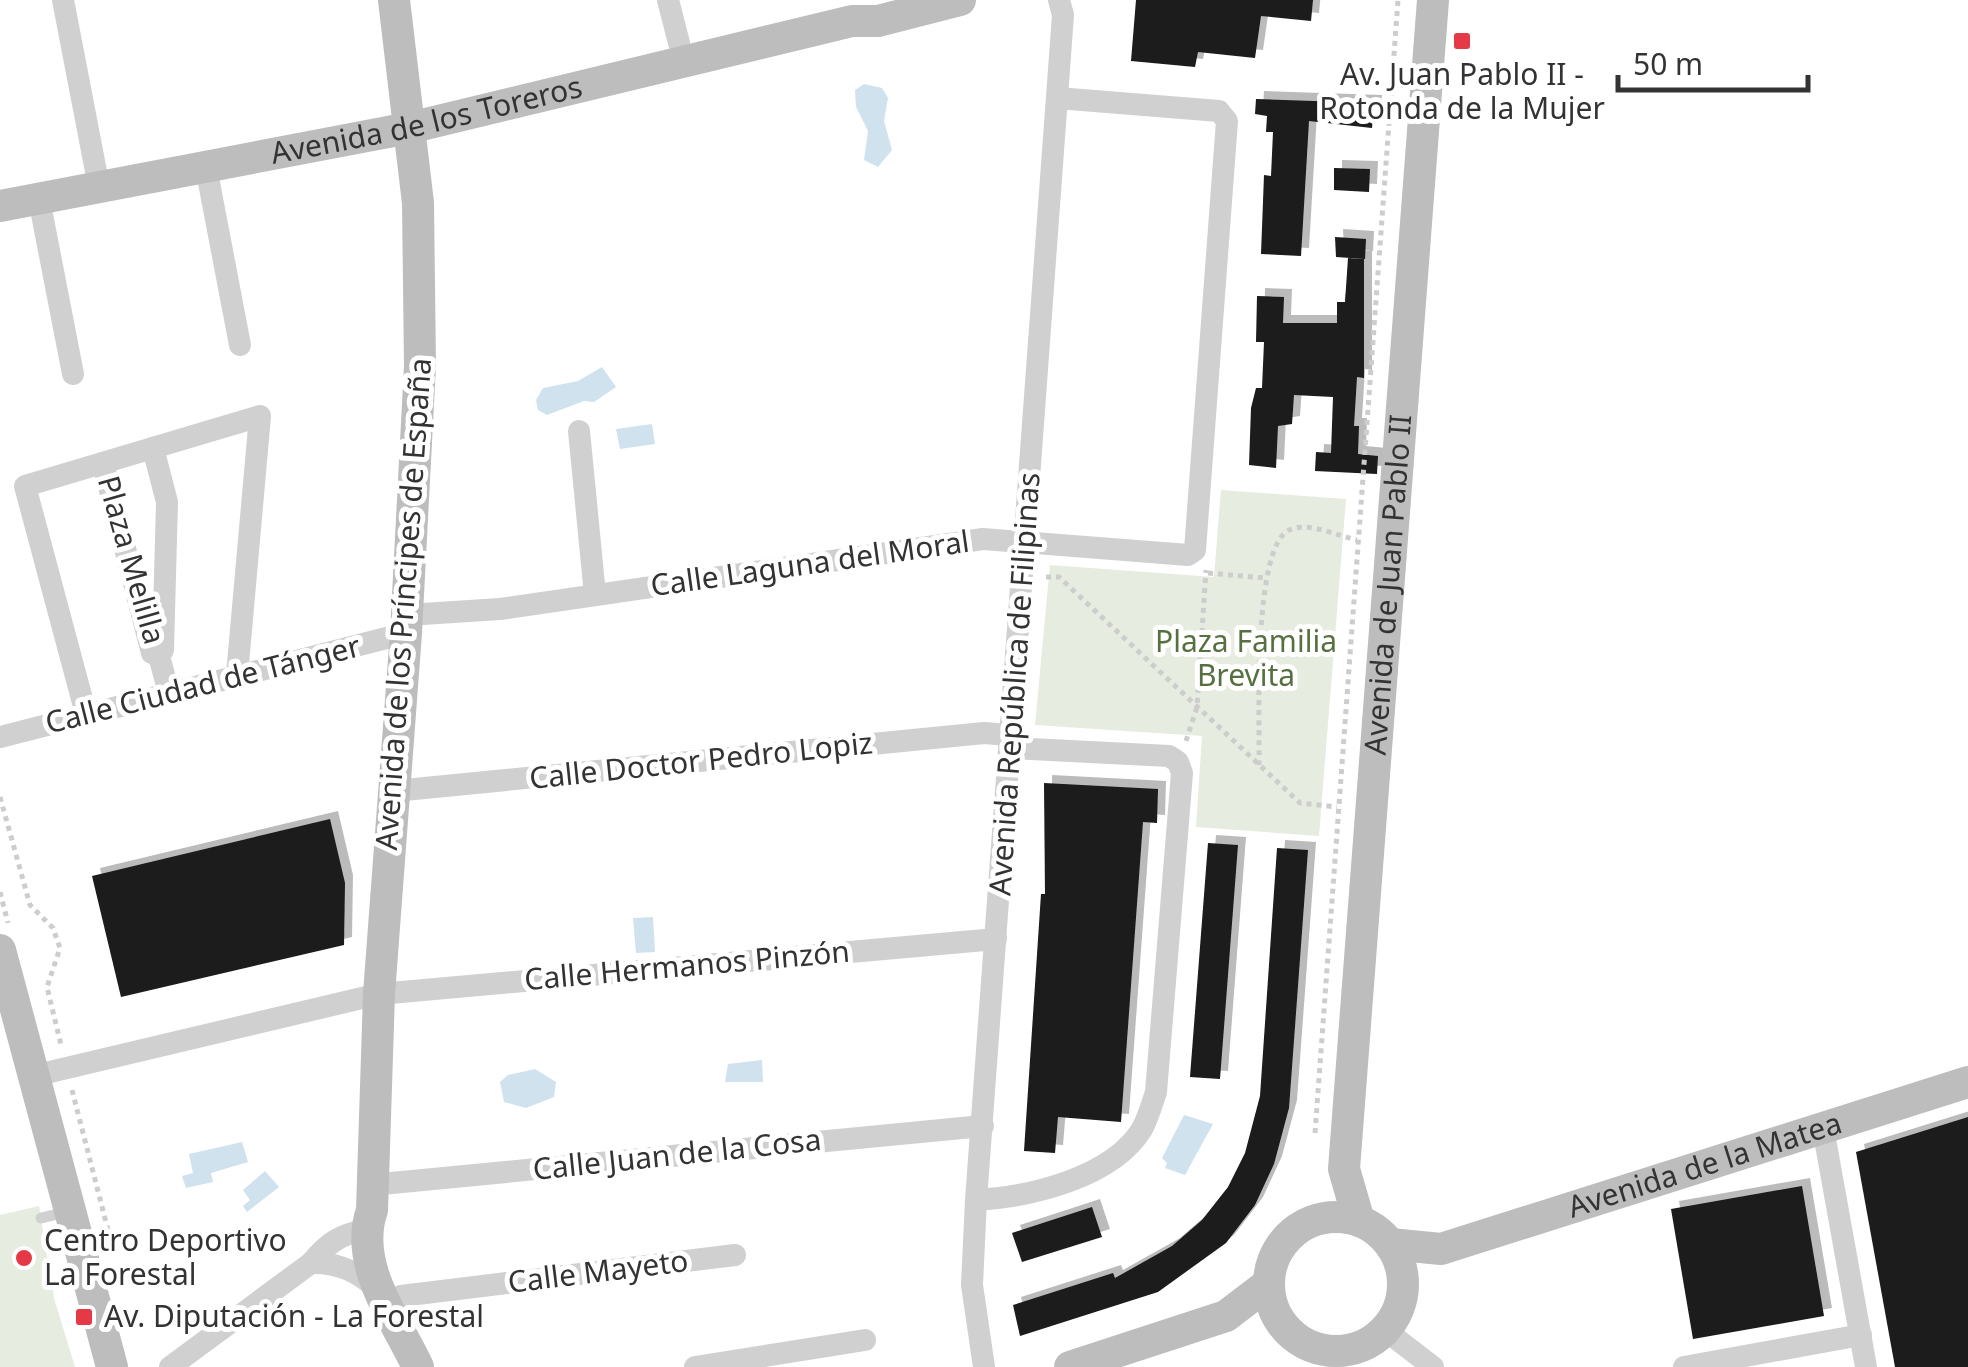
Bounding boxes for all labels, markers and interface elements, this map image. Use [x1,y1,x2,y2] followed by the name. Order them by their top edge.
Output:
[1451,30,1473,52] marker: Av. Juan Pablo II - Rotonda de la Mujer
[1618,30,1808,92] scale bar
[1633,43,1703,84] text: 50 m
[1319,53,1605,128] place label: Av. Juan Pablo II - Rotonda de la Mujer
[267,65,586,173] street label: Avenida de los Toreros
[365,356,440,851] street label: Avenida de los Príncipes de España
[1354,413,1420,756] street label: Avenida de Juan Pablo II
[89,471,176,649] street label: Plaza Melilla
[978,471,1049,897] street label: Avenida República de Filipinas
[648,520,972,605] street label: Calle Laguna del Moral
[1155,620,1337,695] park label: Plaza Familia Brevita
[41,625,364,743] street label: Calle Ciudad de Tánger
[527,721,875,798] street label: Calle Doctor Pedro Lopiz
[522,930,851,999] street label: Calle Hermanos Pinzón
[1562,1101,1846,1227] street label: Avenida de la Matea
[531,1118,823,1189] street label: Calle Juan de la Cosa
[44,1219,287,1294] place label: Centro Deportivo La Forestal
[505,1239,690,1302] street label: Calle Mayeto
[13,1247,35,1269] marker: Centro Deportivo La Forestal
[104,1295,484,1336] place label: Av. Diputación - La Forestal
[73,1306,95,1328] marker: Av. Diputación - La Forestal

